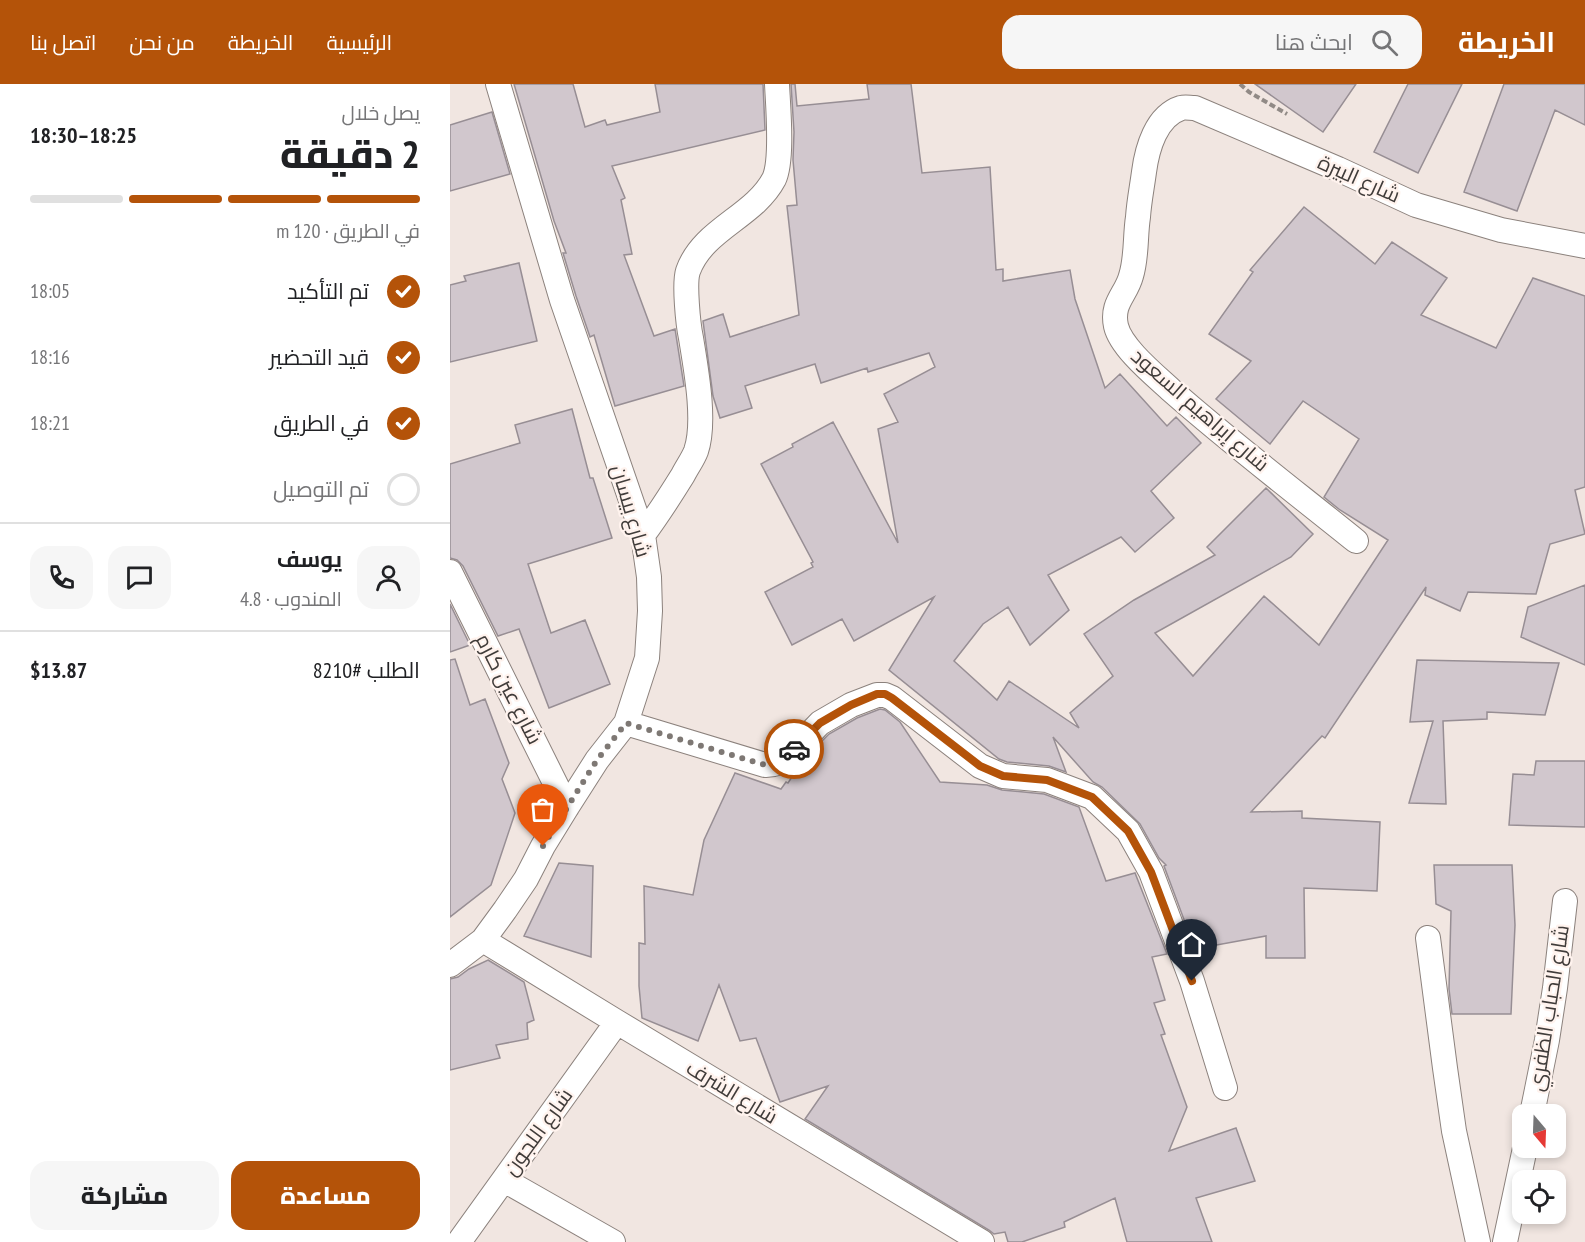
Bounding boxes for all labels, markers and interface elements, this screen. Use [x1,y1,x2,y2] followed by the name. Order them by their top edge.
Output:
[1002,15,1422,69] search box
[1458,23,1555,60] text: الخريطة
[1368,26,1401,59] icon: search
[1275,28,1353,56] text: ابحث هنا
[30,29,96,56] text: اتصل بنا
[129,29,195,56] text: من نحن
[228,29,293,56] text: الخريطة
[326,29,392,56] text: الرئيسية
[342,100,420,126] text: يصل خلال
[30,121,137,149] text: 18:25–18:30
[280,128,420,179] text: 2 دقيقة
[1313,148,1405,210] street label: شارع البيرة
[276,218,420,244] text: في الطريق · 120 m
[387,275,420,308] icon: check
[287,277,369,305] text: تم التأكيد
[30,278,70,304] text: 18:05
[387,341,420,374] icon: check
[1125,342,1275,478] street label: شارع إبراهيم السعود
[269,343,369,371] text: قيد التحضير
[30,344,70,370] text: 18:16
[387,407,420,440] icon: check
[274,409,369,437] text: في الطريق
[30,410,70,436] text: 18:21
[604,461,658,561] street label: شارع بيسان
[273,475,369,503] text: تم التوصيل
[277,545,342,573] text: يوسف
[30,546,93,609] button: phone
[108,546,171,609] button: chat
[357,546,420,609] button: person
[240,586,342,612] text: المندوب · 4.8
[469,629,549,749] street label: شارع عين كارم
[30,656,87,684] text: $13.87
[313,656,420,684] text: الطلب #8210
[764,719,824,779] courier
[778,733,811,766] icon: car
[517,784,568,846] pin
[526,793,559,826] icon: bag
[1166,919,1217,981] pin
[1522,923,1578,1094] street label: شارع الحباب الظفري
[1175,928,1208,961] icon: home
[681,1054,783,1130] street label: شارع الشرف
[497,1083,579,1181] street label: شارع اللجون
[1512,1104,1566,1158] north arrow
[1512,1104,1566,1224] map controls
[30,1161,219,1230] button: مشاركة
[231,1161,420,1230] button: مساعدة
[1512,1170,1566,1224] button: locate

